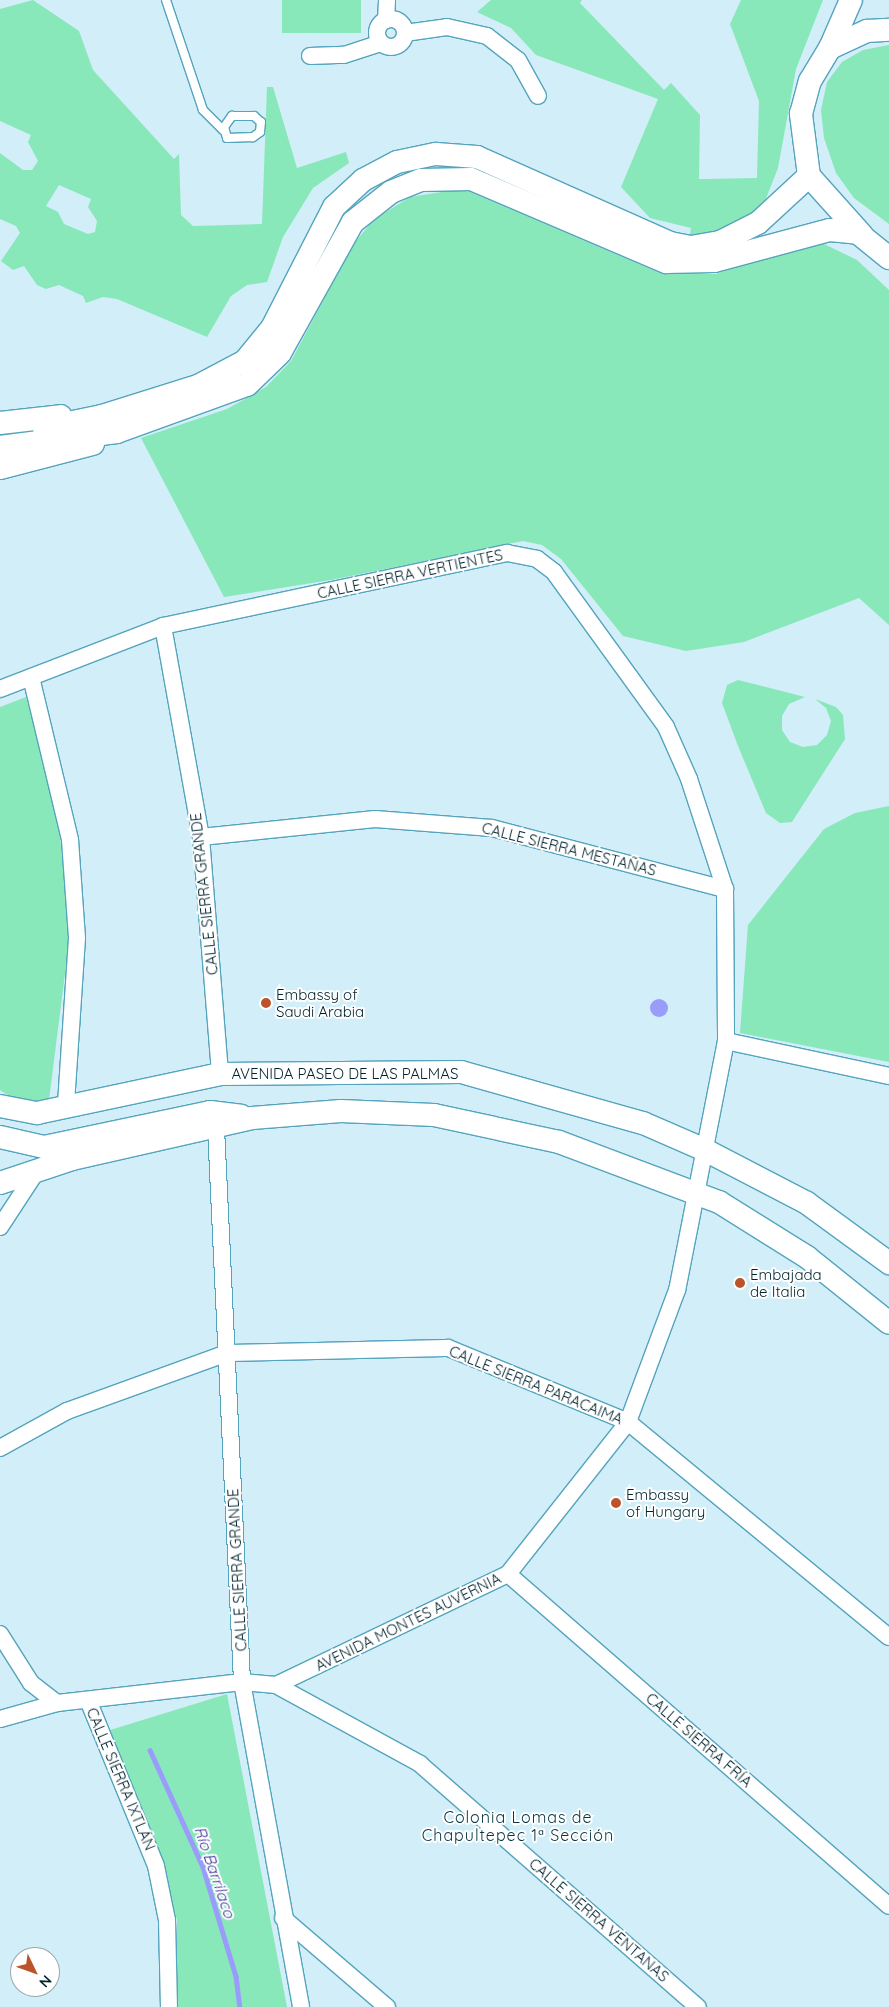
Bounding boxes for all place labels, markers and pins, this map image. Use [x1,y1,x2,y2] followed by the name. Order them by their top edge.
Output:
[276,985,364,1020] place label: Embassy of Saudi Arabia
[260,997,272,1009] marker: Embassy of Saudi Arabia
[750,1265,822,1300] place label: Embajada de Italia
[734,1277,746,1289] marker: Embajada de Italia
[626,1485,705,1520] place label: Embassy of Hungary
[610,1497,622,1509] marker: Embassy of Hungary

